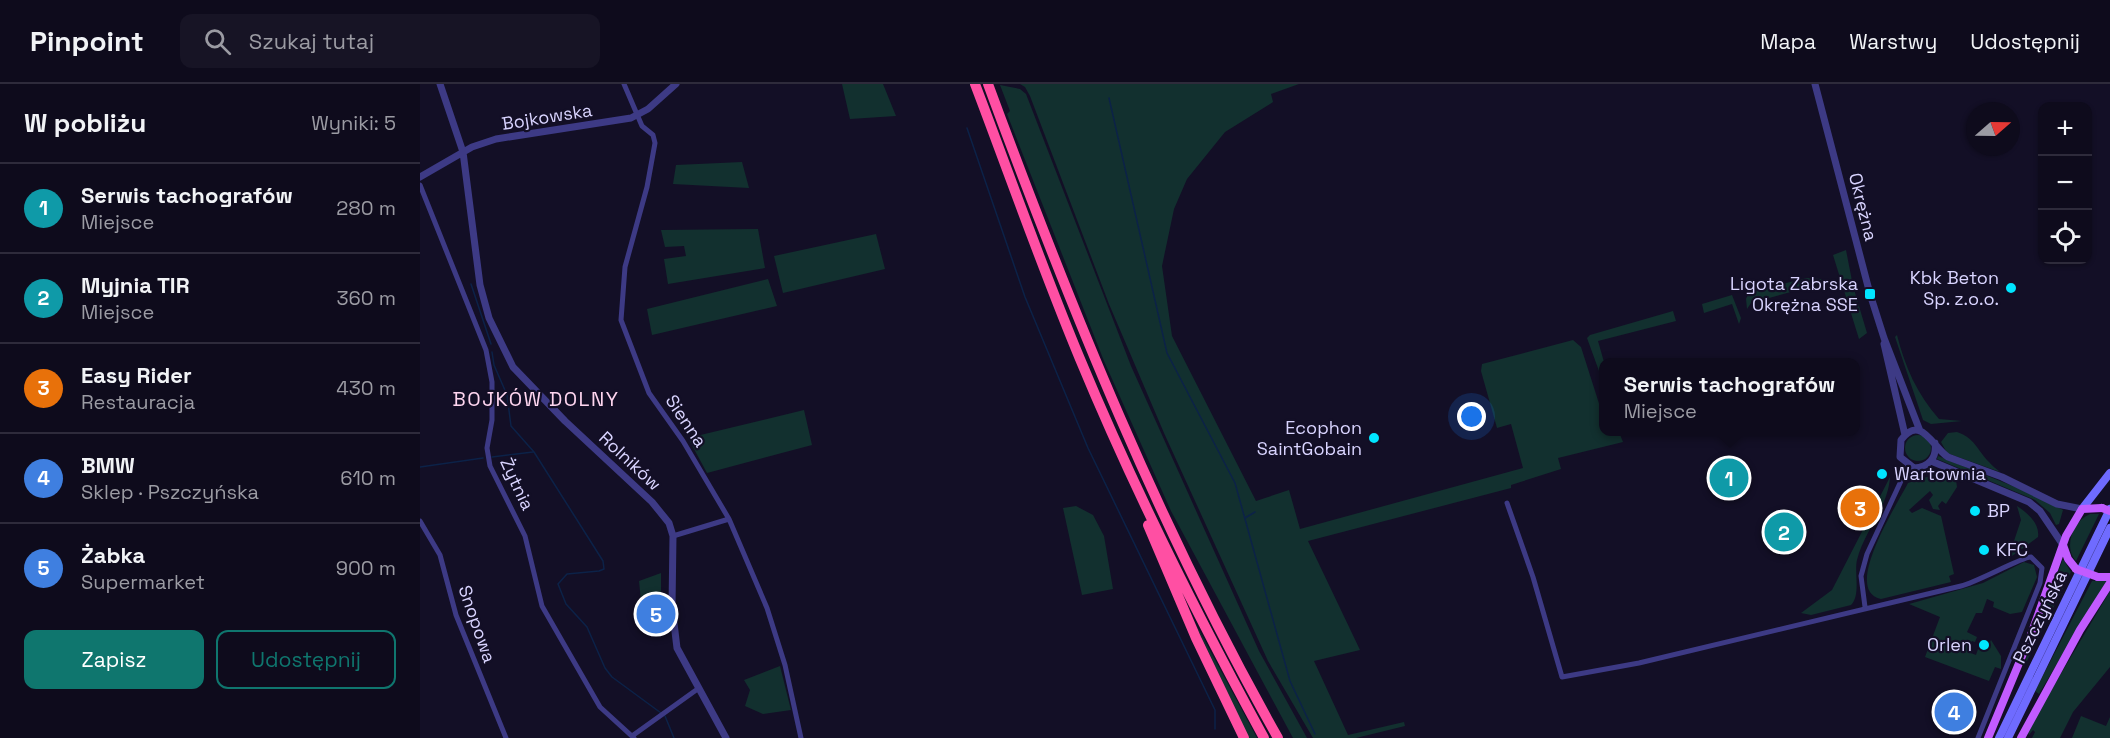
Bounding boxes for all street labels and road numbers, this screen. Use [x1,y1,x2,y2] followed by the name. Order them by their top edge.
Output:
[500,98,594,135] street label: Bojkowska
[1844,170,1883,243] street label: Okrężna
[661,390,712,451] street label: Sienna
[594,426,666,495] street label: Rolników
[495,454,540,514] street label: Żytnia
[2007,567,2072,667] street label: Pszczyńska
[454,582,501,666] street label: Snopowa

